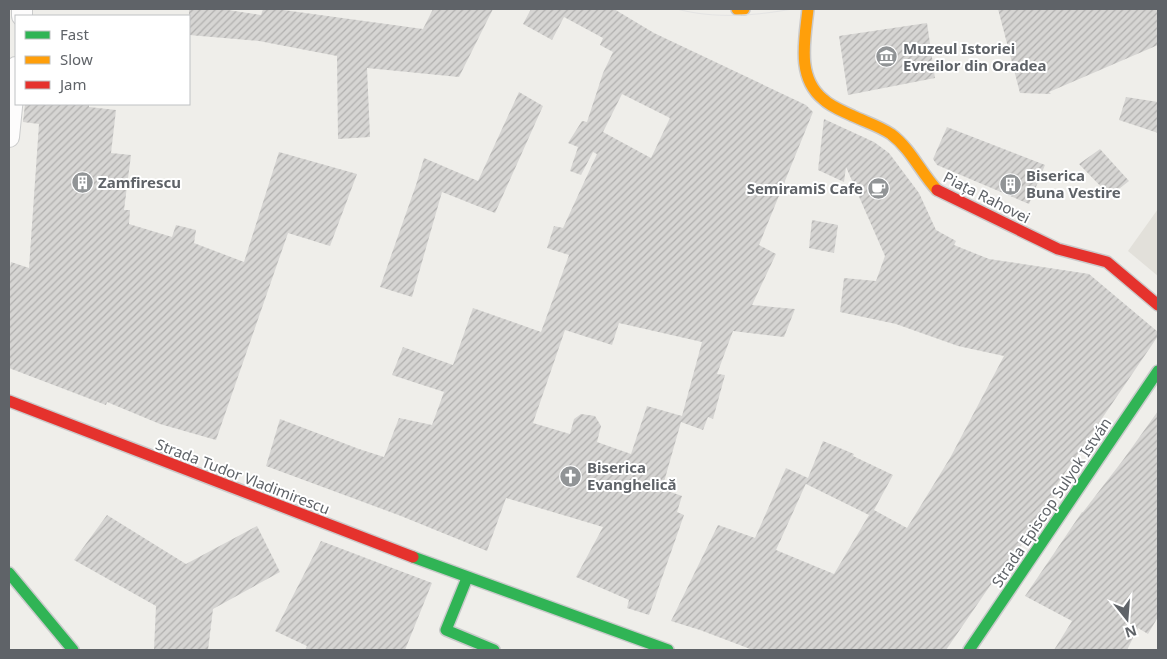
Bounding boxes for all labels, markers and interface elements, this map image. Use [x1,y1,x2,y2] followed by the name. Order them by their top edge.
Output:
[15,15,190,105] legend
[60,24,89,44] text: Fast
[903,38,1047,75] place label: Muzeul Istoriei Evreilor din Oradea
[875,45,899,69] museum icon: Muzeul Istoriei Evreilor din Oradea
[60,49,93,69] text: Slow
[58,74,87,94] text: Jam
[1026,165,1121,202] place label: Biserica Buna Vestire
[940,167,1034,227] street label: Piața Rahovei
[70,170,94,194] building icon: Zamfirescu
[98,172,181,192] place label: Zamfirescu
[998,172,1022,196] building icon: Biserica Buna Vestire
[867,176,891,200] cafe icon: SemiramiS Cafe
[747,178,863,198] place label: SemiramiS Cafe
[987,413,1115,591] street label: Strada Episcop Sulyok István
[153,434,333,518] street label: Strada Tudor Vladimirescu
[587,457,677,494] place label: Biserica Evanghelică
[559,464,583,488] church icon: Biserica Evanghelică
[1102,594,1152,644] north arrow
[1123,621,1139,643] text: N

